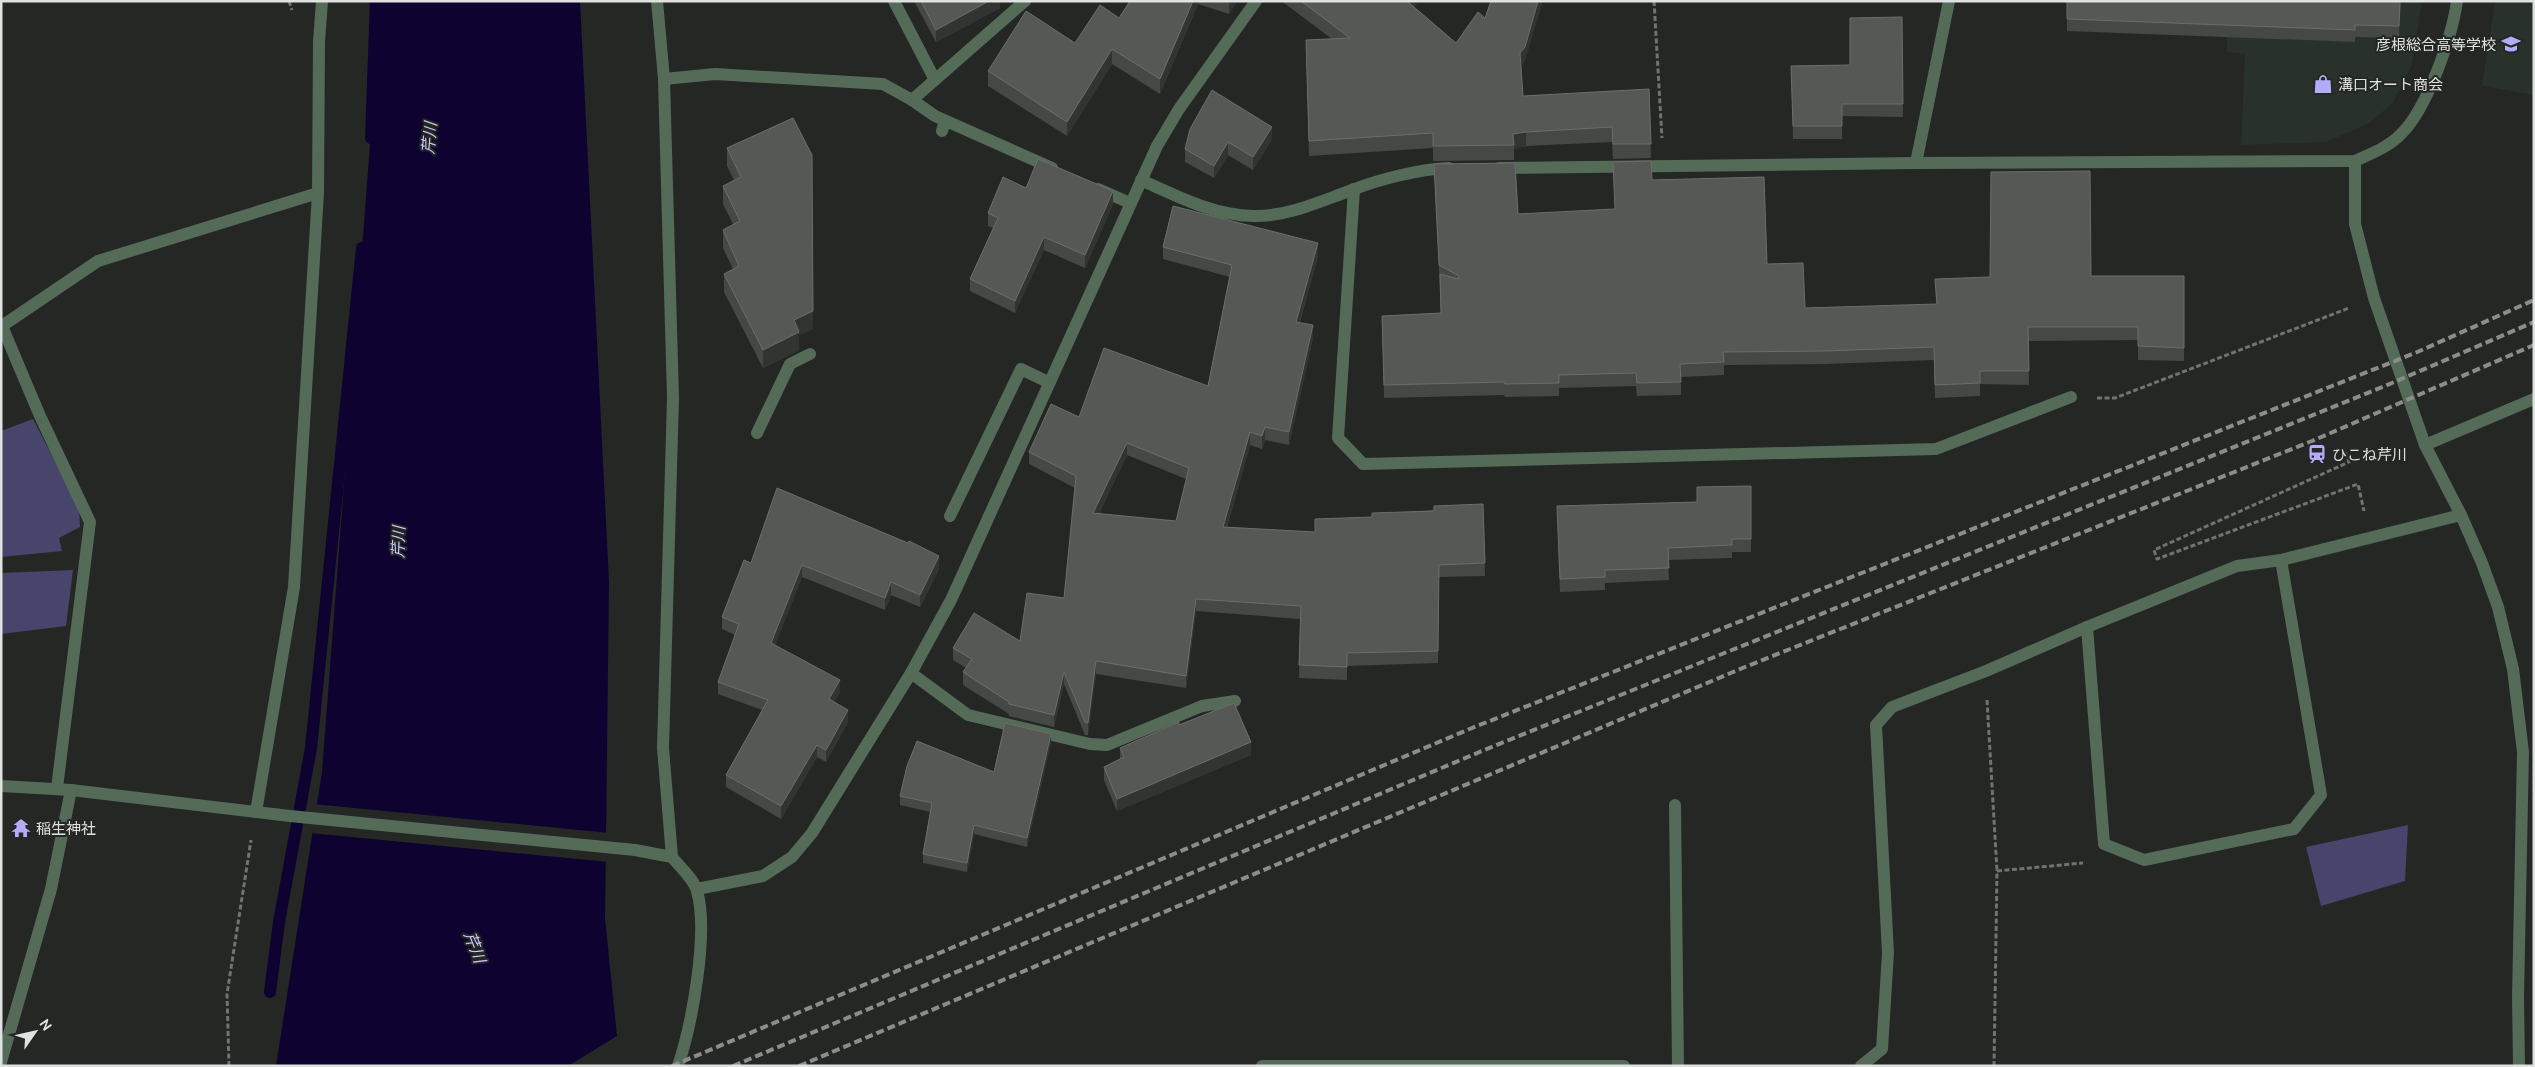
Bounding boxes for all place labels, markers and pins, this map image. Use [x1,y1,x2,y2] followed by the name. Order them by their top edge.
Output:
[2500,33,2522,55] school or university icon: 彦根総合高等学校
[2376,36,2496,53] place label: 彦根総合高等学校
[2312,73,2334,95] shop icon: 溝口オート商会
[2338,76,2443,93] place label: 溝口オート商会
[2306,443,2328,465] station icon: ひこね芹川
[2332,446,2407,463] place label: ひこね芹川
[10,817,32,839] temple icon: 稲生神社
[36,820,96,837] place label: 稲生神社

